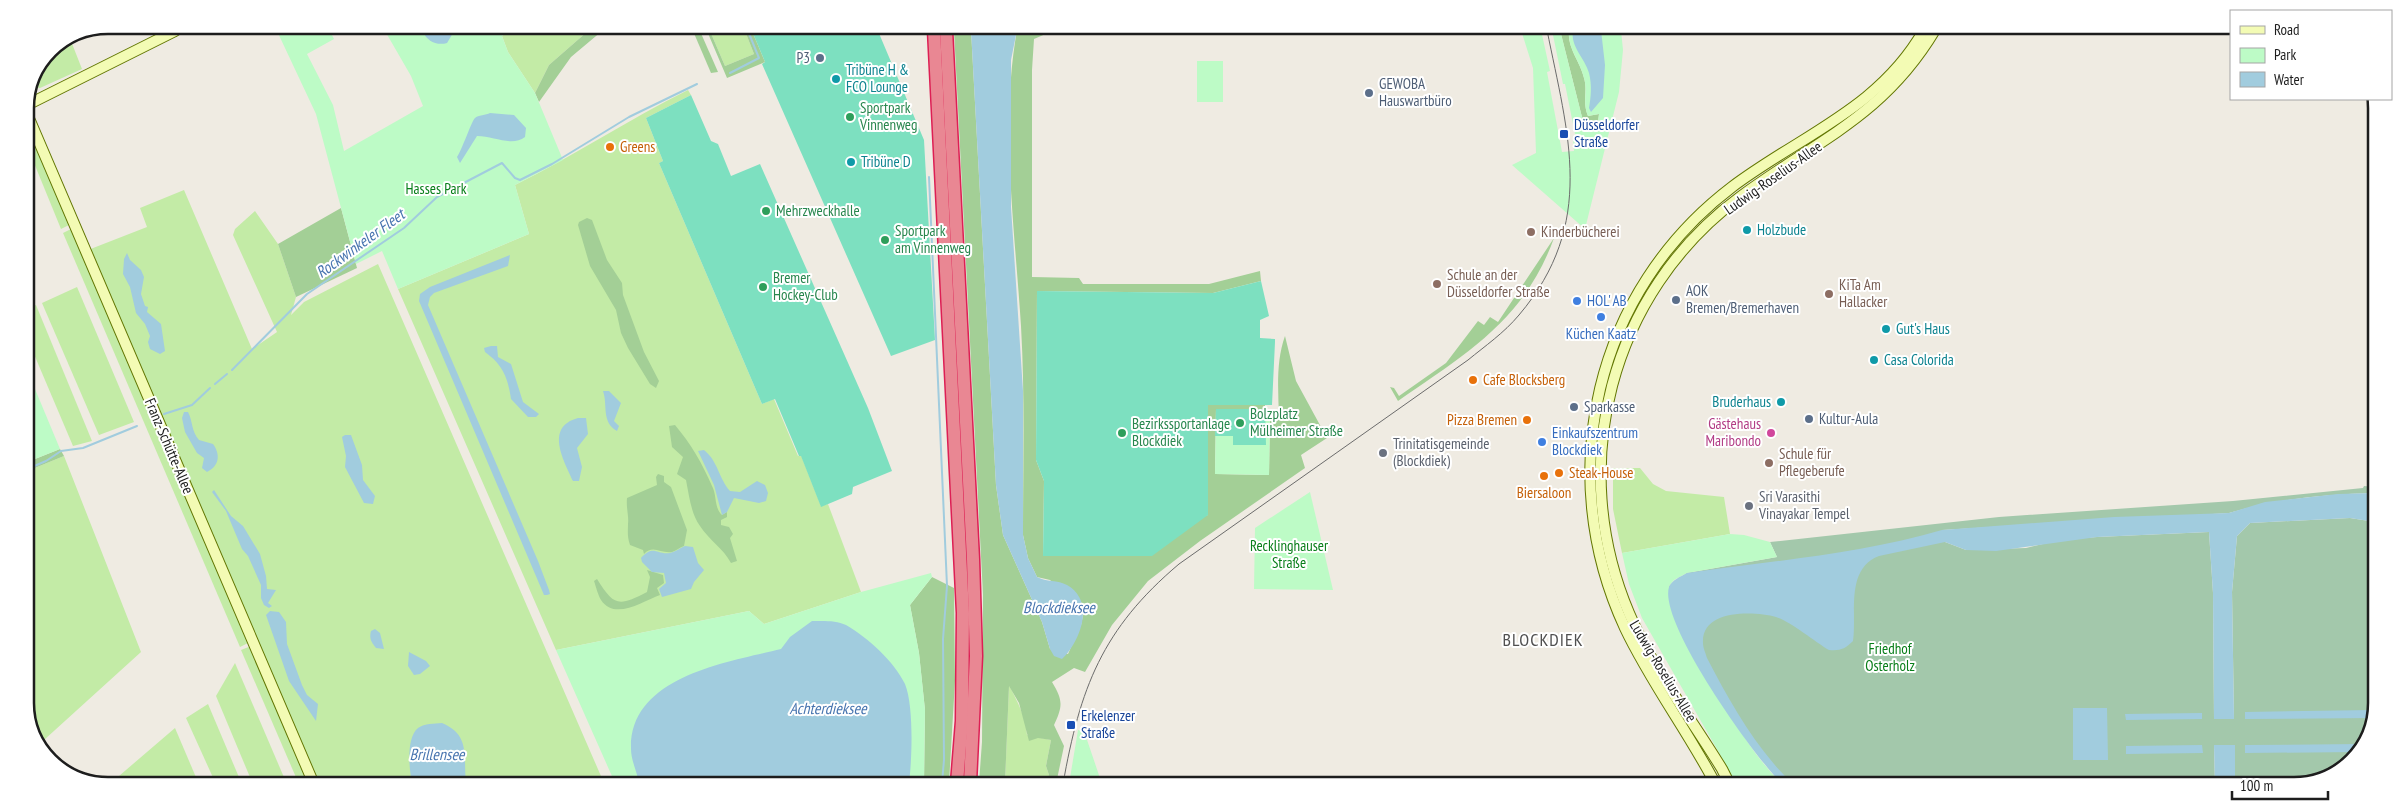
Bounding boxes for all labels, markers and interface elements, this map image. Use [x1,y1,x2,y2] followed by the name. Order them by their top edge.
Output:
[2230,10,2392,100] legend
[2274,20,2300,39] text: Road
[2274,45,2296,64] text: Park
[796,48,810,67] place label: P3
[814,52,826,64] marker: P3
[846,60,909,96] place label: Tribüne H & FCO Lounge
[2274,70,2305,89] text: Water
[830,73,842,85] marker: Tribüne H & FCO Lounge
[1379,74,1452,110] place label: GEWOBA Hauswartbüro
[1363,87,1375,99] marker: GEWOBA Hauswartbüro
[859,98,917,134] place label: Sportpark Vinnenweg
[844,111,856,123] marker: Sportpark Vinnenweg
[1574,115,1640,151] place label: Düsseldorfer Straße
[1558,128,1570,140] marker: Düsseldorfer Straße
[620,137,655,156] place label: Greens
[1720,137,1825,218] street label: Ludwig-Roselius-Allee
[604,141,616,153] marker: Greens
[861,152,911,171] place label: Tribüne D
[845,156,857,168] marker: Tribüne D
[406,179,467,198] park label: Hasses Park
[776,201,860,220] place label: Mehrzweckhalle
[312,203,409,282] water label: Rockwinkeler Fleet
[760,205,772,217] marker: Mehrzweckhalle
[1757,220,1806,239] place label: Holzbude
[895,221,971,257] place label: Sportpark am Vinnenweg
[1541,222,1620,241] place label: Kinderbücherei
[1741,224,1753,236] marker: Holzbude
[1525,226,1537,238] marker: Kinderbücherei
[879,234,891,246] marker: Sportpark am Vinnenweg
[1447,265,1550,301] place label: Schule an der Düsseldorfer Straße
[773,268,838,304] place label: Bremer Hockey-Club
[1839,275,1888,311] place label: KiTa Am Hallacker
[1431,278,1443,290] marker: Schule an der Düsseldorfer Straße
[757,281,769,293] marker: Bremer Hockey-Club
[1686,281,1799,317] place label: AOK Bremen/Bremerhaven
[1823,288,1835,300] marker: KiTa Am Hallacker
[1587,291,1627,310] place label: HOL' AB
[1670,294,1682,306] marker: AOK Bremen/Bremerhaven
[1571,295,1583,307] marker: HOL' AB
[1595,311,1607,323] marker: Küchen Kaatz
[1896,319,1950,338] place label: Gut's Haus
[1880,323,1892,335] marker: Gut's Haus
[1566,324,1636,343] place label: Küchen Kaatz
[1884,350,1954,369] place label: Casa Colorida
[1868,354,1880,366] marker: Casa Colorida
[1483,370,1565,389] place label: Cafe Blocksberg
[1467,374,1479,386] marker: Cafe Blocksberg
[1712,392,1771,411] place label: Bruderhaus
[141,395,198,496] street label: Franz-Schütte-Allee
[1775,396,1787,408] marker: Bruderhaus
[1584,397,1635,416] place label: Sparkasse
[1568,401,1580,413] marker: Sparkasse
[1250,404,1343,440] place label: Bolzplatz Mülheimer Straße
[1819,409,1878,428] place label: Kultur-Aula
[1447,410,1517,429] place label: Pizza Bremen
[1803,413,1815,425] marker: Kultur-Aula
[1132,414,1230,450] place label: Bezirkssportanlage Blockdiek
[1521,414,1533,426] marker: Pizza Bremen
[1706,414,1761,450] place label: Gästehaus Maribondo
[1234,417,1246,429] marker: Bolzplatz Mülheimer Straße
[1552,423,1638,459] place label: Einkaufszentrum Blockdiek
[1116,427,1128,439] marker: Bezirkssportanlage Blockdiek
[1765,427,1777,439] marker: Gästehaus Maribondo
[1393,434,1489,470] place label: Trinitatisgemeinde (Blockdiek)
[1536,436,1548,448] marker: Einkaufszentrum Blockdiek
[1779,444,1845,480] place label: Schule für Pflegeberufe
[1377,447,1389,459] marker: Trinitatisgemeinde (Blockdiek)
[1763,457,1775,469] marker: Schule für Pflegeberufe
[1569,463,1634,482] place label: Steak-House
[1553,467,1565,479] marker: Steak-House
[1538,470,1550,482] marker: Biersaloon
[1517,483,1571,502] place label: Biersaloon
[1758,487,1850,523] place label: Sri Varasithi Vinayakar Tempel
[1743,500,1755,512] marker: Sri Varasithi Vinayakar Tempel
[1250,536,1329,572] park label: Recklinghauser Straße
[1023,597,1096,617] water label: Blockdieksee
[1626,616,1701,725] street label: Ludwig-Roselius-Allee
[1502,628,1584,651] district label: BLOCKDIEK
[1865,639,1915,675] park label: Friedhof Osterholz
[789,698,868,718] water label: Achterdieksee
[1081,706,1136,742] place label: Erkelenzer Straße
[1065,719,1077,731] marker: Erkelenzer Straße
[410,744,466,764] water label: Brillensee
[2232,768,2328,800] scale bar
[2240,776,2273,795] text: 100 m

